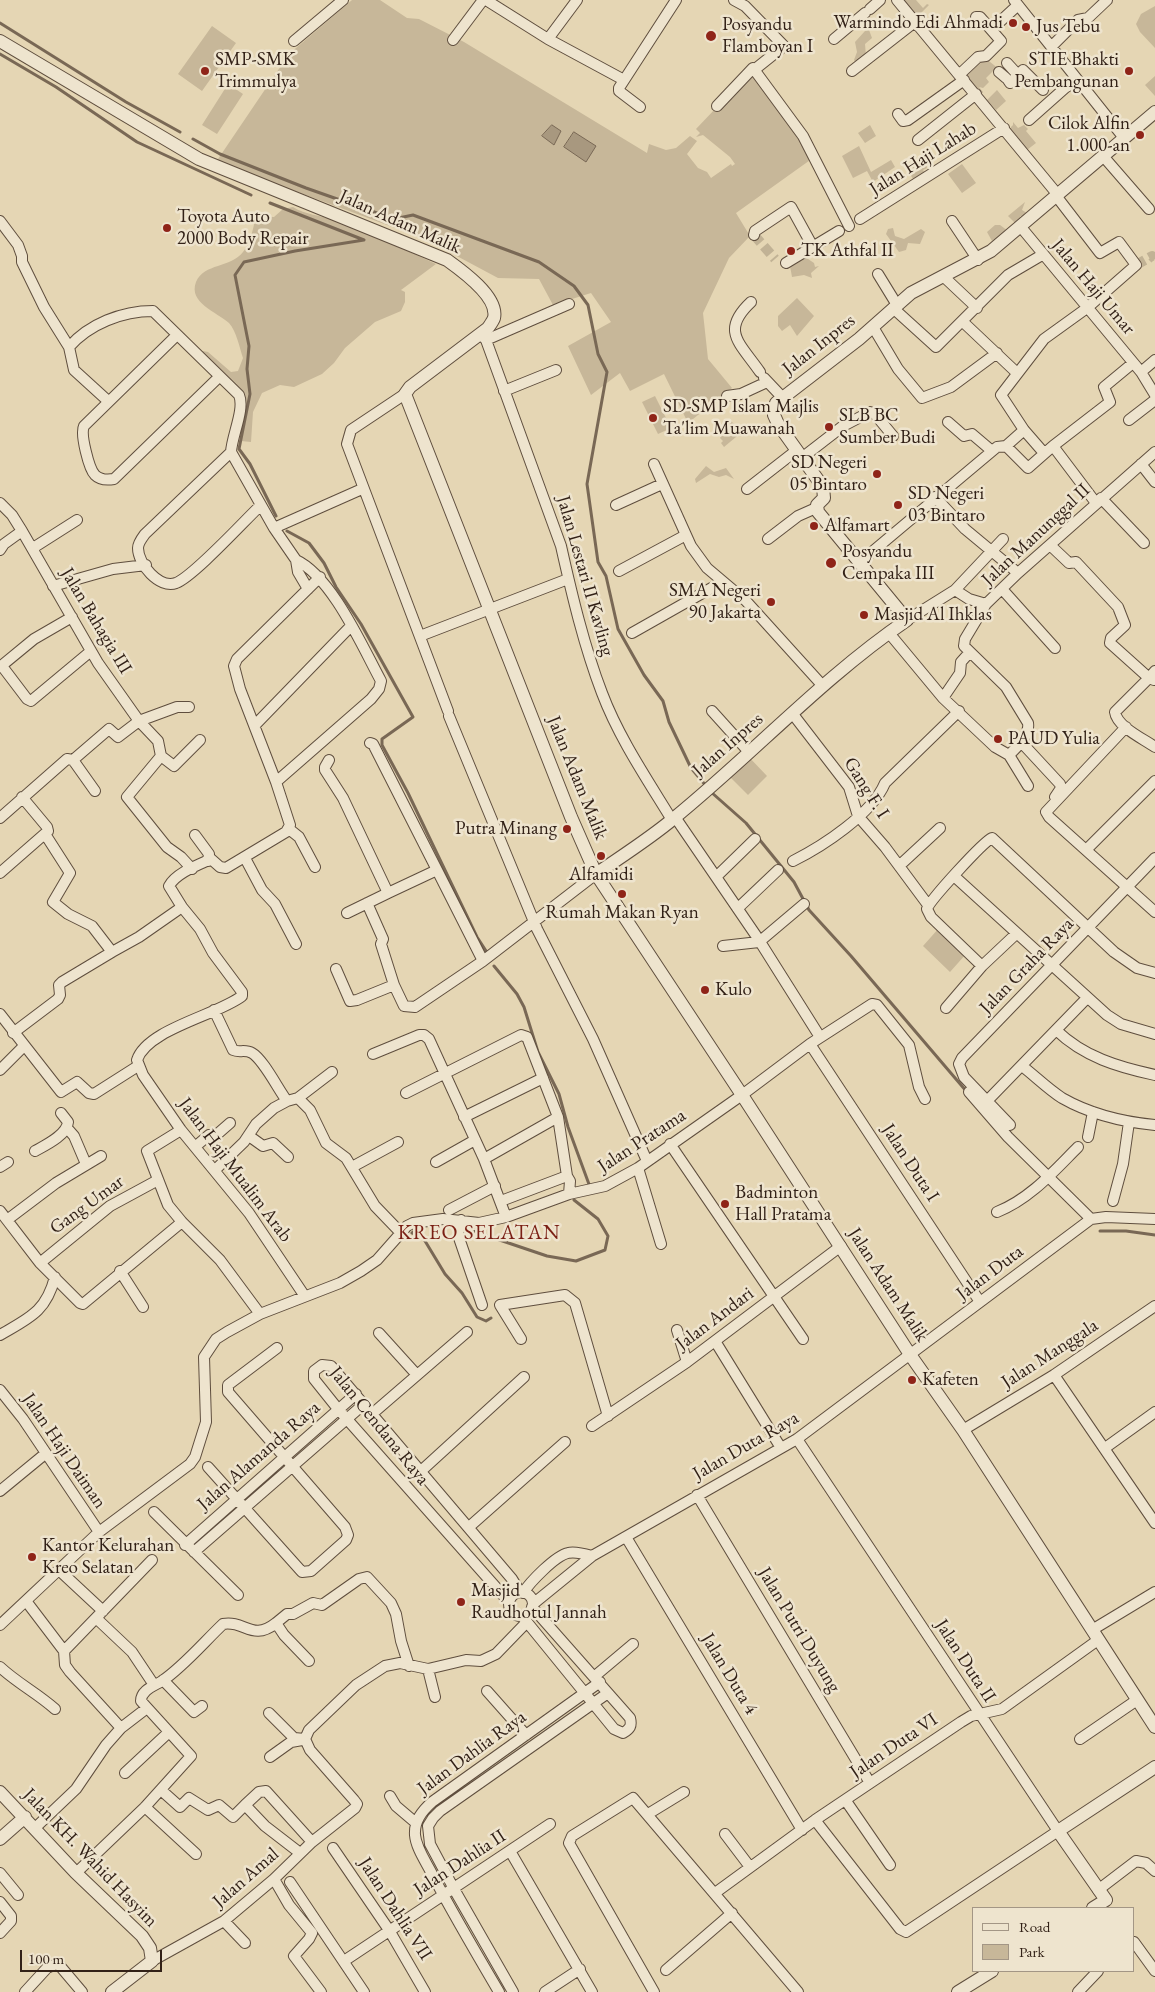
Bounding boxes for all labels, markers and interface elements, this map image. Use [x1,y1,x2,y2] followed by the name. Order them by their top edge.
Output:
[833,12,1003,34] place label: Warmindo Edi Ahmadi
[722,14,813,58] place label: Posyandu Flamboyan I
[1036,16,1100,38] place label: Jus Tebu
[1007,17,1019,29] marker: Warmindo Edi Ahmadi
[1020,21,1032,33] marker: Jus Tebu
[704,29,718,43] marker: Posyandu Flamboyan I
[215,49,297,93] place label: SMP-SMK Trimmulya
[1014,49,1119,93] place label: STIE Bhakti Pembangunan
[199,65,211,77] marker: SMP-SMK Trimmulya
[1123,65,1135,77] marker: STIE Bhakti Pembangunan
[1048,113,1130,157] place label: Cilok Alfin 1.000-an
[865,117,981,201] street label: Jalan Haji Lahab
[1134,129,1146,141] marker: Cilok Alfin 1.000-an
[335,185,465,259] street label: Jalan Adam Malik
[177,206,309,250] place label: Toyota Auto 2000 Body Repair
[161,222,173,234] marker: Toyota Auto 2000 Body Repair
[1046,234,1140,340] street label: Jalan Haji Umar
[801,240,894,262] place label: TK Athfal II
[785,245,797,257] marker: TK Athfal II
[778,309,860,381] street label: Jalan Inpres
[663,396,819,440] place label: SD-SMP Islam Majlis Ta'lim Muawanah
[839,405,935,449] place label: SLB BC Sumber Budi
[647,412,659,424] marker: SD-SMP Islam Majlis Ta'lim Muawanah
[823,421,835,433] marker: SLB BC Sumber Budi
[790,452,867,496] place label: SD Negeri 05 Bintaro
[871,468,883,480] marker: SD Negeri 05 Bintaro
[977,479,1095,591] street label: Jalan Manunggal II
[908,483,985,527] place label: SD Negeri 03 Bintaro
[551,493,619,659] street label: Jalan Lestari II Kavling
[892,499,904,511] marker: SD Negeri 03 Bintaro
[824,515,890,537] place label: Alfamart
[808,520,820,532] marker: Alfamart
[842,541,934,585] place label: Posyandu Cempaka III
[824,556,838,570] marker: Posyandu Cempaka III
[55,564,137,678] street label: Jalan Bahagia III
[669,580,761,624] place label: SMA Negeri 90 Jakarta
[765,596,777,608] marker: SMA Negeri 90 Jakarta
[874,604,992,626] place label: Masjid Al Ihklas
[858,609,870,621] marker: Masjid Al Ihklas
[688,708,768,782] street label: Jalan Inpres
[542,713,612,843] street label: Jalan Adam Malik
[1008,728,1100,750] place label: PAUD Yulia
[992,733,1004,745] marker: PAUD Yulia
[838,753,894,823] street label: Gang F. I
[455,818,557,840] place label: Putra Minang
[561,823,573,835] marker: Putra Minang
[595,850,607,862] marker: Alfamidi
[569,864,633,886] place label: Alfamidi
[616,888,628,900] marker: Rumah Makan Ryan
[545,902,699,924] place label: Rumah Makan Ryan
[975,913,1079,1019] street label: Jalan Graha Raya
[715,979,752,1001] place label: Kulo
[699,984,711,996] marker: Kulo
[173,1093,297,1247] street label: Jalan Haji Mualim Arab
[594,1104,690,1178] street label: Jalan Pratama
[876,1120,944,1206] street label: Jalan Duta I
[45,1170,129,1240] street label: Gang Umar
[735,1182,831,1226] place label: Badminton Hall Pratama
[719,1198,731,1210] marker: Badminton Hall Pratama
[396,1220,562,1246] district label: KREO SELATAN
[843,1224,933,1346] street label: Jalan Adam Malik
[952,1240,1028,1306] street label: Jalan Duta
[672,1282,758,1356] street label: Jalan Andari
[997,1314,1103,1394] street label: Jalan Manggala
[324,1362,434,1490] street label: Jalan Cendana Raya
[922,1369,979,1391] place label: Kafeten
[906,1374,918,1386] marker: Kafeten
[17,1389,111,1513] street label: Jalan Haji Daiman
[193,1396,325,1516] street label: Jalan Alamanda Raya
[689,1407,803,1485] street label: Jalan Duta Raya
[42,1535,174,1579] place label: Kantor Kelurahan Kreo Selatan
[26,1551,38,1563] marker: Kantor Kelurahan Kreo Selatan
[753,1563,845,1697] street label: Jalan Putri Duyung
[471,1580,607,1624] place label: Masjid Raudhotul Jannah
[455,1596,467,1608] marker: Masjid Raudhotul Jannah
[930,1615,1000,1707] street label: Jalan Duta II
[696,1629,762,1719] street label: Jalan Duta 4
[413,1706,531,1800] street label: Jalan Dahlia Raya
[846,1708,942,1784] street label: Jalan Duta VI
[18,1784,162,1932] street label: Jalan KH. Wahid Hasyim
[410,1825,510,1901] street label: Jalan Dahlia II
[208,1843,284,1913] street label: Jalan Amal
[353,1853,437,1965] street label: Jalan Dahlia VII
[972,1907,1135,1972] legend
[1019,1917,1050,1936] text: Road
[22,1940,165,1972] scale bar
[1019,1942,1045,1961] text: Park
[28,1949,64,1968] text: 100 m

